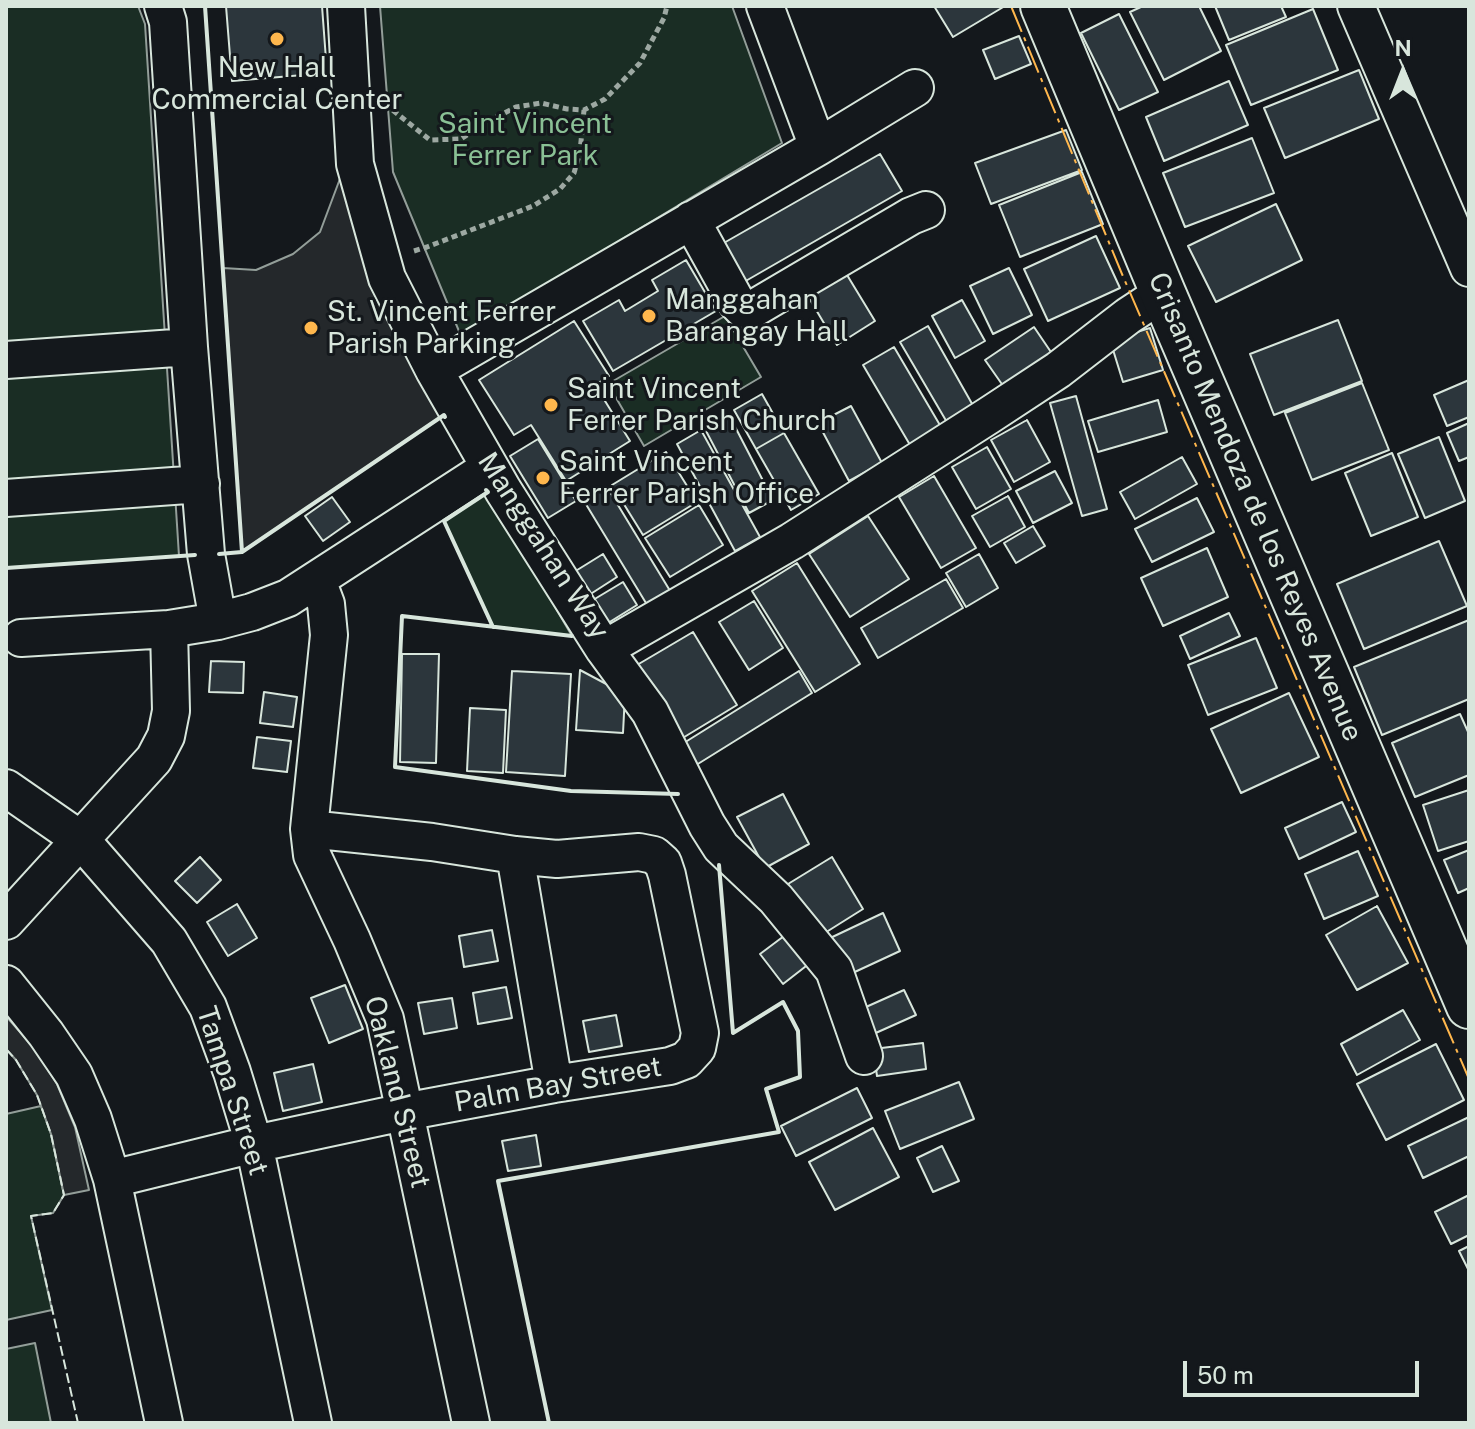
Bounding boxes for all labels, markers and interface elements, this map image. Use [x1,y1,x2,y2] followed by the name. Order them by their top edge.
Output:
[268,30,286,48] marker: New Hall Commercial Center
[1363,32,1443,112] north arrow
[1394,35,1412,61] text: N
[152,51,402,117] place label: New Hall Commercial Center
[438,107,612,173] park label: Saint Vincent Ferrer Park
[1141,268,1369,746] street label: Crisanto Mendoza de los Reyes Avenue
[665,283,849,349] place label: Manggahan Barangay Hall
[327,295,556,361] place label: St. Vincent Ferrer Parish Parking
[640,307,658,325] marker: Manggahan Barangay Hall
[302,319,320,337] marker: St. Vincent Ferrer Parish Parking
[567,372,836,438] place label: Saint Vincent Ferrer Parish Church
[542,396,560,414] marker: Saint Vincent Ferrer Parish Church
[559,445,814,511] place label: Saint Vincent Ferrer Parish Office
[470,446,616,646] street label: Manggahan Way
[534,469,552,487] marker: Saint Vincent Ferrer Parish Office
[357,992,437,1192] street label: Oakland Street
[189,1002,275,1180] street label: Tampa Street
[452,1050,664,1120] street label: Palm Bay Street
[1187,1345,1423,1395] scale bar
[1197,1361,1254,1389] text: 50 m

